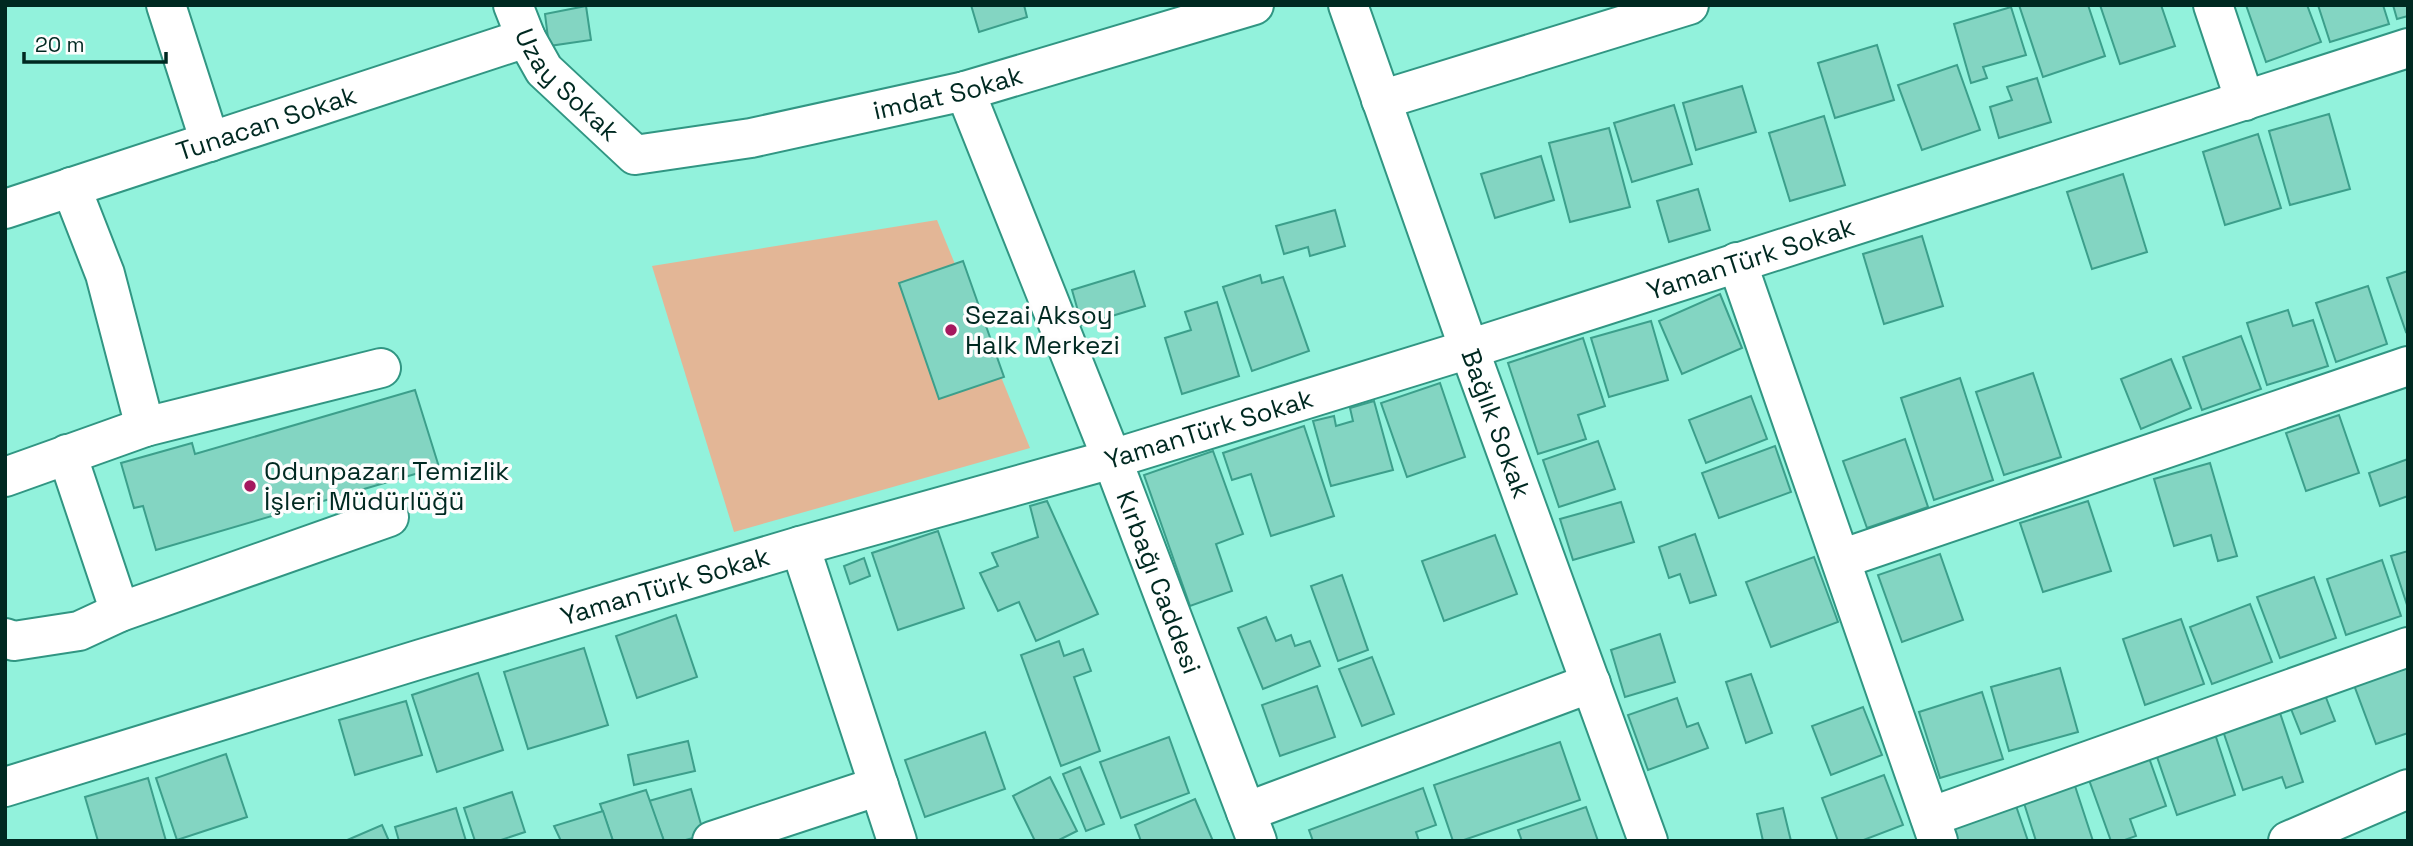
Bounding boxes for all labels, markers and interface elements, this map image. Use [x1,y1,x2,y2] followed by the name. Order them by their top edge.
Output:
[24,21,166,65] scale bar
[507,24,627,149] street label: Uzay Sokak
[35,31,85,58] text: 20 m
[870,58,1027,128] street label: imdat Sokak
[172,78,361,169] street label: Tunacan Sokak
[1642,209,1859,308] street label: YamanTürk Sokak
[965,298,1120,362] place label: Sezai Aksoy Halk Merkezi
[943,322,959,338] marker: Sezai Aksoy Halk Merkezi
[1453,344,1539,503] street label: Bağlık Sokak
[1100,381,1317,477] street label: YamanTürk Sokak
[264,454,509,518] place label: Odunpazarı Temizlik İşleri Müdürlüğü
[242,478,258,494] marker: Odunpazarı Temizlik İşleri Müdürlüğü
[1109,486,1209,679] street label: Kırbağı Caddesi
[557,539,774,633] street label: YamanTürk Sokak

